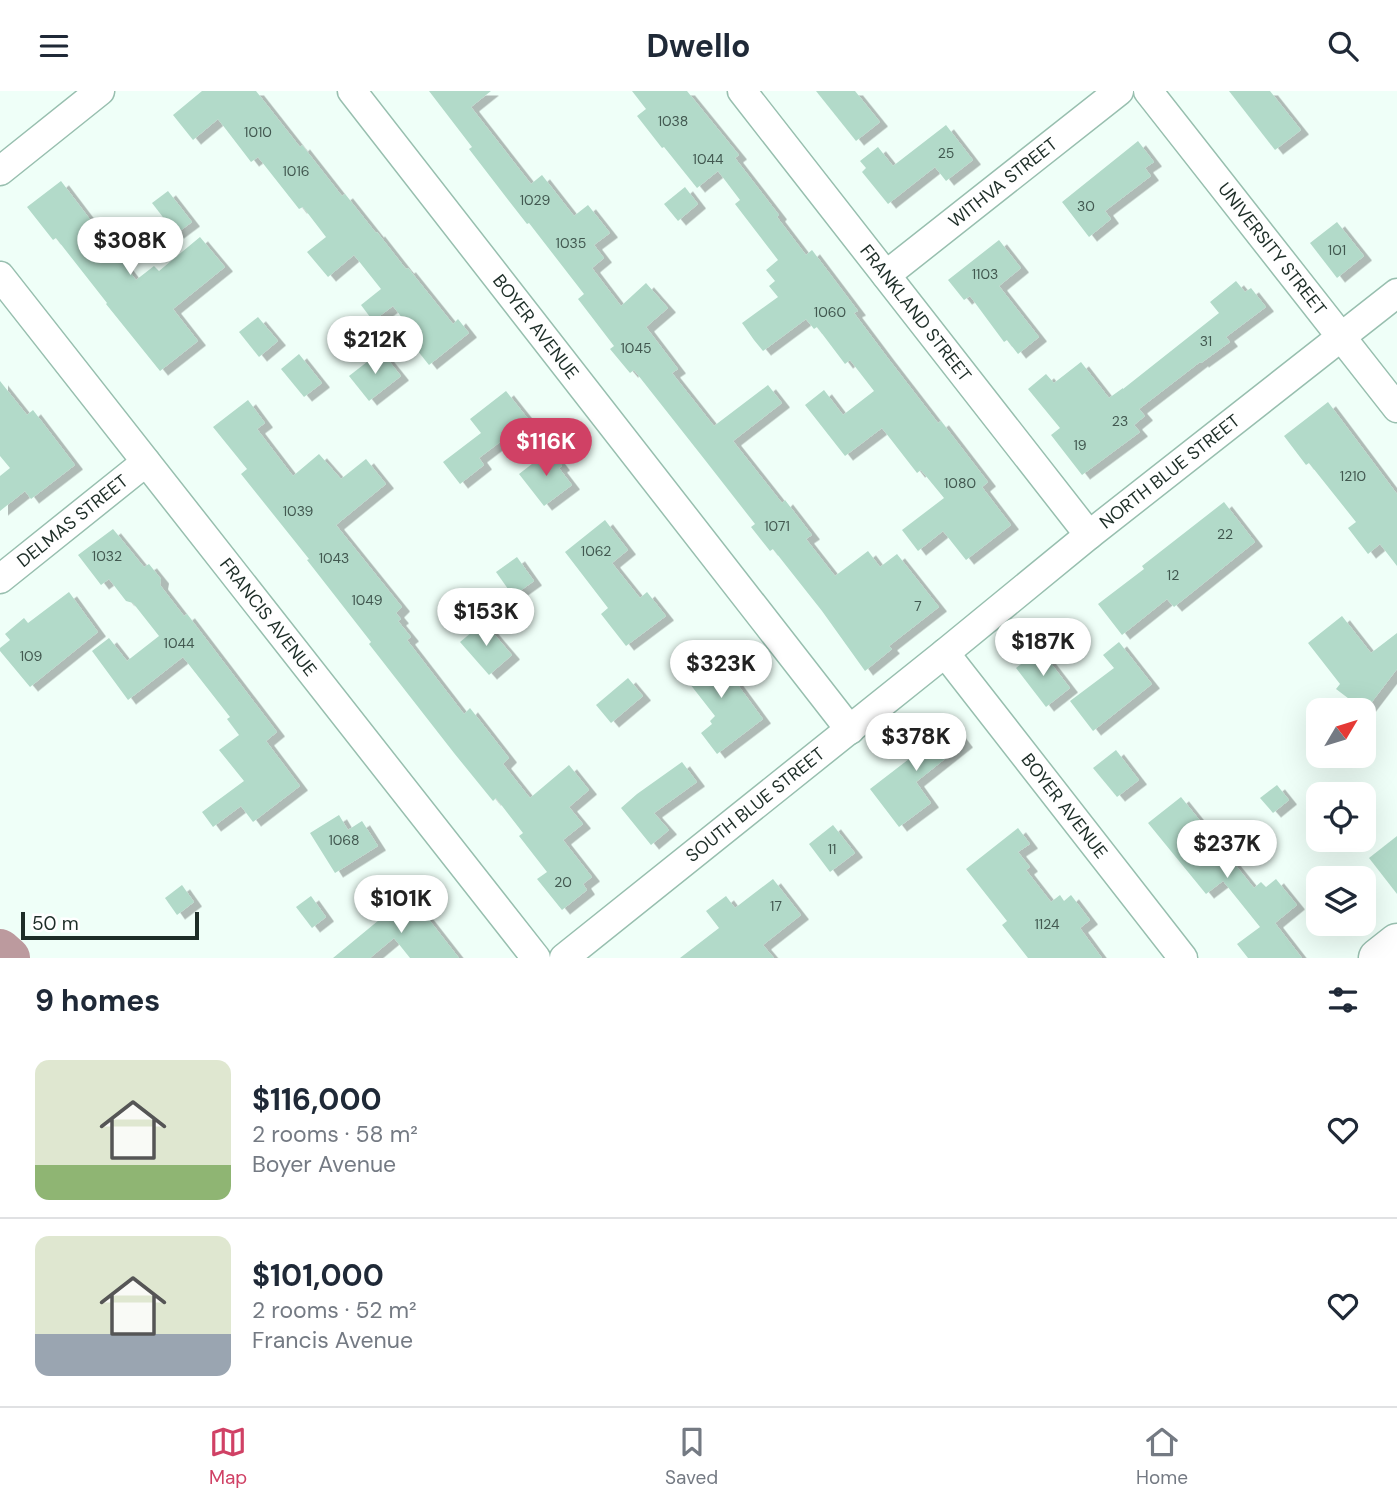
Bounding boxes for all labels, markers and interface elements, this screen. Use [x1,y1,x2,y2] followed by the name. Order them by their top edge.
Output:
[646,25,751,67] text: Dwello
[35,27,73,65] icon: menu
[1324,27,1362,65] icon: search
[658,112,688,130] house number: 1038
[244,123,272,141] house number: 1010
[944,132,1062,233] street label: WITHVA STREET
[938,144,954,162] house number: 25
[693,150,724,168] house number: 1044
[282,162,310,180] house number: 1016
[1212,178,1332,321] street label: UNIVERSITY STREET
[520,191,550,209] house number: 1029
[1077,197,1095,215] house number: 30
[81,218,179,277] pin: $308K
[93,225,167,255] text: $308K
[556,234,586,252] house number: 1035
[855,240,977,387] street label: FRANKLAND STREET
[1328,241,1346,259] house number: 101
[972,265,998,283] house number: 1103
[487,269,584,384] street label: BOYER AVENUE
[814,303,846,321] house number: 1060
[326,317,424,376] pin: $212K
[343,324,407,354] text: $212K
[1200,332,1212,350] house number: 31
[621,339,651,357] house number: 1045
[1095,409,1245,534] street label: NORTH BLUE STREET
[1112,412,1128,430] house number: 23
[497,419,595,478] pin: $116K
[516,426,576,456] text: $116K
[1073,436,1087,454] house number: 19
[1340,467,1366,485] house number: 1210
[12,469,133,573] street label: DELMAS STREET
[944,474,976,492] house number: 1080
[283,502,314,520] house number: 1039
[764,517,790,535] house number: 1071
[1217,525,1233,543] house number: 22
[581,542,611,560] house number: 1062
[92,547,122,565] house number: 1032
[319,549,349,567] house number: 1043
[214,553,322,681] street label: FRANCIS AVENUE
[1167,566,1179,584] house number: 12
[437,589,535,648] pin: $153K
[351,591,383,609] house number: 1049
[453,596,519,626] text: $153K
[914,597,922,615] house number: 7
[994,619,1092,678] pin: $187K
[1011,626,1075,656] text: $187K
[164,634,195,652] house number: 1044
[672,641,770,700] pin: $323K
[20,647,43,665] house number: 109
[686,648,756,678] text: $323K
[1306,698,1376,768] north arrow
[1306,698,1376,936] map controls
[867,713,965,773] pin: $378K
[881,721,951,751] text: $378K
[681,742,830,868] street label: SOUTH BLUE STREET
[1016,749,1113,863] street label: BOYER AVENUE
[1306,782,1376,852] button: locate
[1178,821,1276,880] pin: $237K
[1193,828,1261,858] text: $237K
[328,831,360,849] house number: 1068
[828,840,836,858] house number: 11
[1306,866,1376,936] button: layers
[554,873,572,891] house number: 20
[352,875,450,935] pin: $101K
[370,883,432,913] text: $101K
[770,897,782,915] house number: 17
[21,909,200,941] scale bar
[32,911,79,936] text: 50 m
[1034,915,1060,933] house number: 1124
[35,981,160,1020] text: 9 homes
[1324,981,1362,1019] icon: filters
[252,1080,382,1119] text: $116,000
[91,1088,175,1172] icon: home
[1324,1111,1362,1149] icon: heart
[252,1119,418,1149] text: 2 rooms · 58 m²
[252,1149,396,1179] text: Boyer Avenue
[252,1256,384,1295] text: $101,000
[91,1264,175,1348] icon: home
[1324,1287,1362,1325] icon: heart
[252,1295,417,1325] text: 2 rooms · 52 m²
[252,1325,413,1355] text: Francis Avenue
[209,1423,247,1490] tab: Map
[665,1423,718,1490] tab: Saved
[1136,1423,1188,1490] tab: Home

